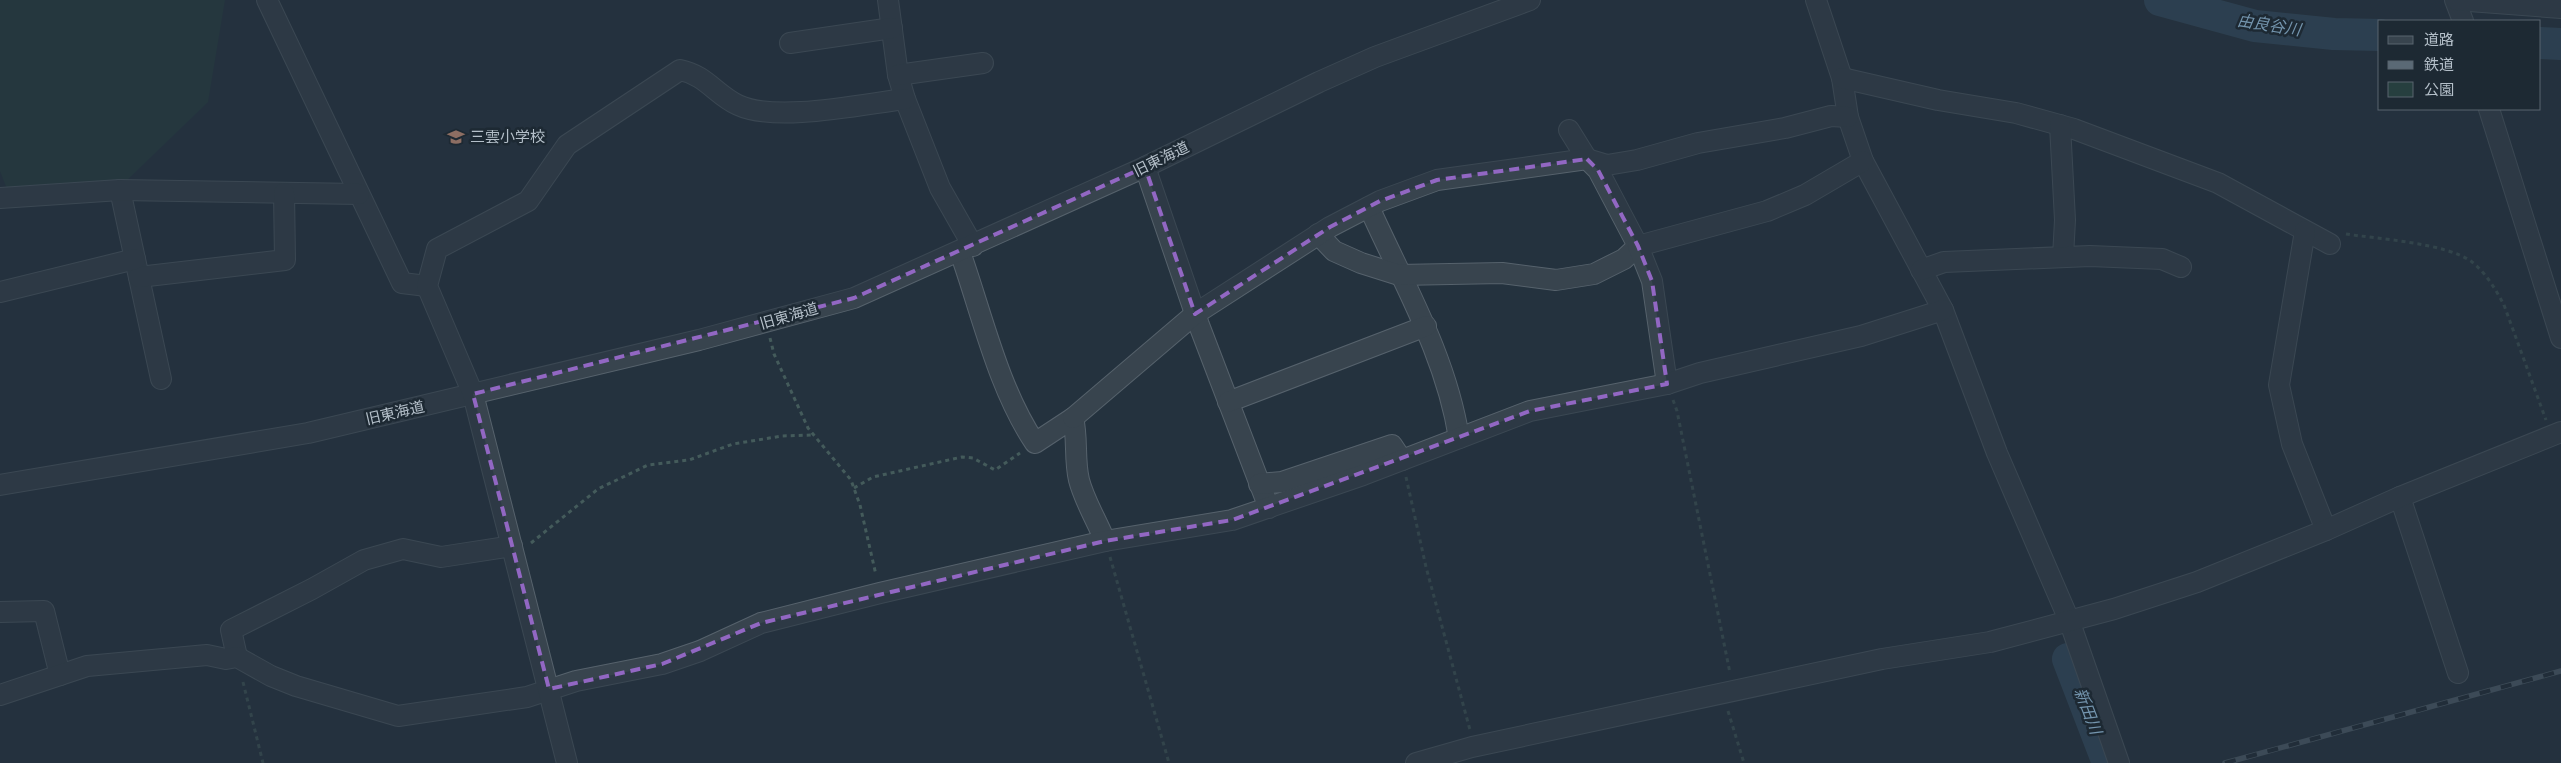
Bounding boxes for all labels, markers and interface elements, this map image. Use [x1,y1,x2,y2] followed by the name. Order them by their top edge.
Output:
[2236,11,2304,40] water label: 由良谷川
[2378,20,2541,110] legend
[2424,31,2454,49] text: 道路
[2424,56,2454,74] text: 鉄道
[2424,81,2454,99] text: 公園
[446,127,466,147] school or university icon: 三雲小学校
[470,128,545,146] place label: 三雲小学校
[1130,138,1192,180] street label: 旧東海道
[758,299,820,333] street label: 旧東海道
[364,397,426,429] street label: 旧東海道
[2071,685,2106,739] water label: 新田川

